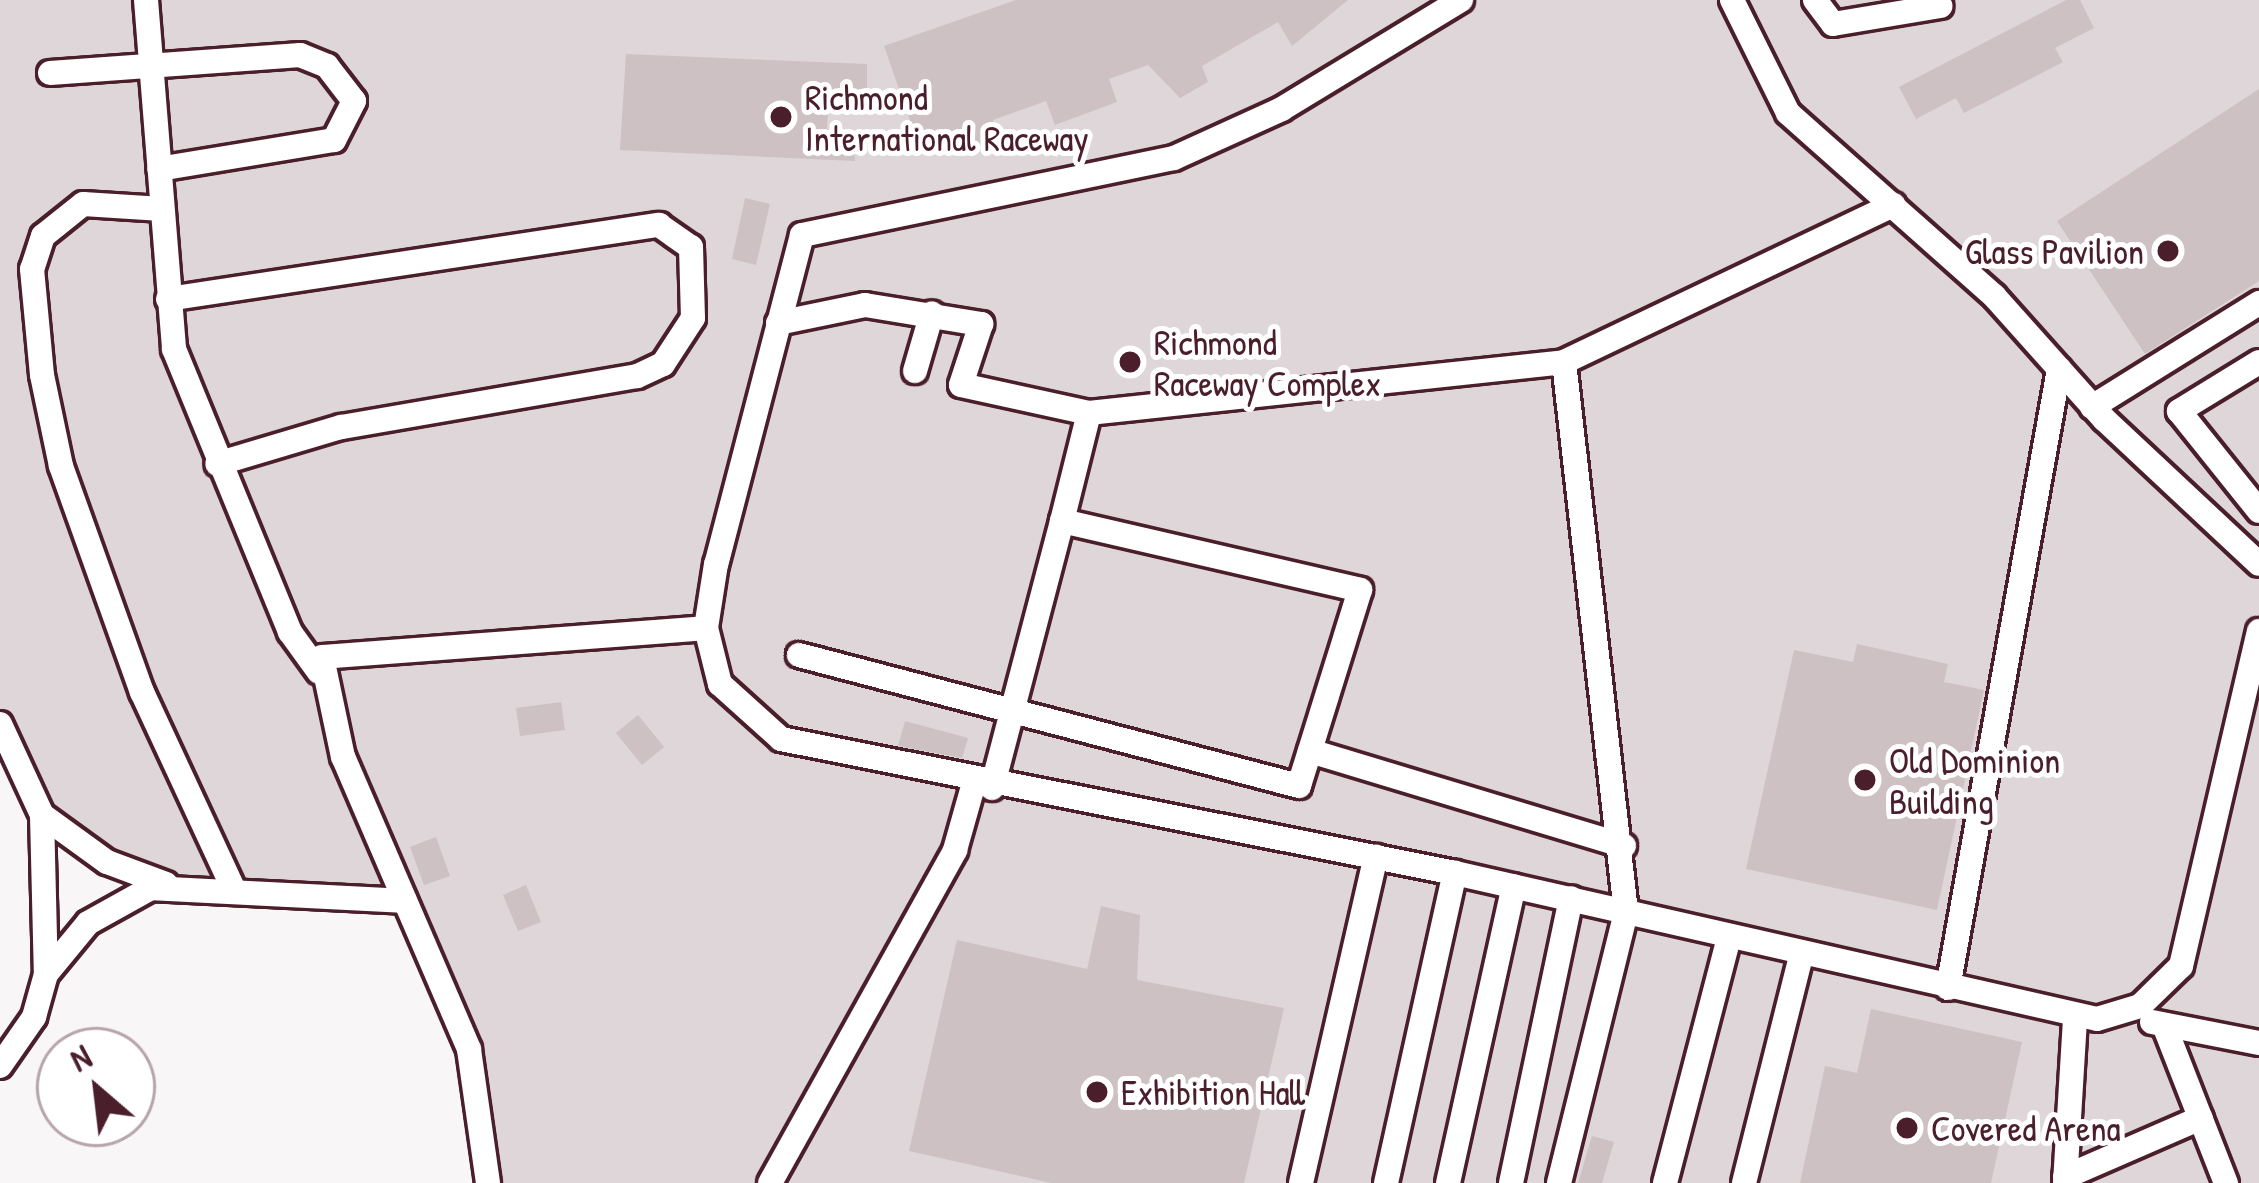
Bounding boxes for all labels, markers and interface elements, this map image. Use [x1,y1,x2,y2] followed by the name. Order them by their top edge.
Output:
[805,74,1089,159] place label: Richmond International Raceway
[768,104,794,130] marker: Richmond International Raceway
[1965,229,2144,273] place label: Glass Pavilion
[2155,238,2181,264] marker: Glass Pavilion
[1154,319,1381,404] place label: Richmond Raceway Complex
[1117,349,1143,375] marker: Richmond Raceway Complex
[1889,737,2060,822] place label: Old Dominion Building
[1852,767,1878,793] marker: Old Dominion Building
[36,1027,156,1147] north arrow
[62,1034,99,1081] text: N
[1121,1070,1305,1114] place label: Exhibition Hall
[1084,1079,1110,1105] marker: Exhibition Hall
[1931,1106,2121,1150] place label: Covered Arena
[1894,1115,1920,1141] marker: Covered Arena

